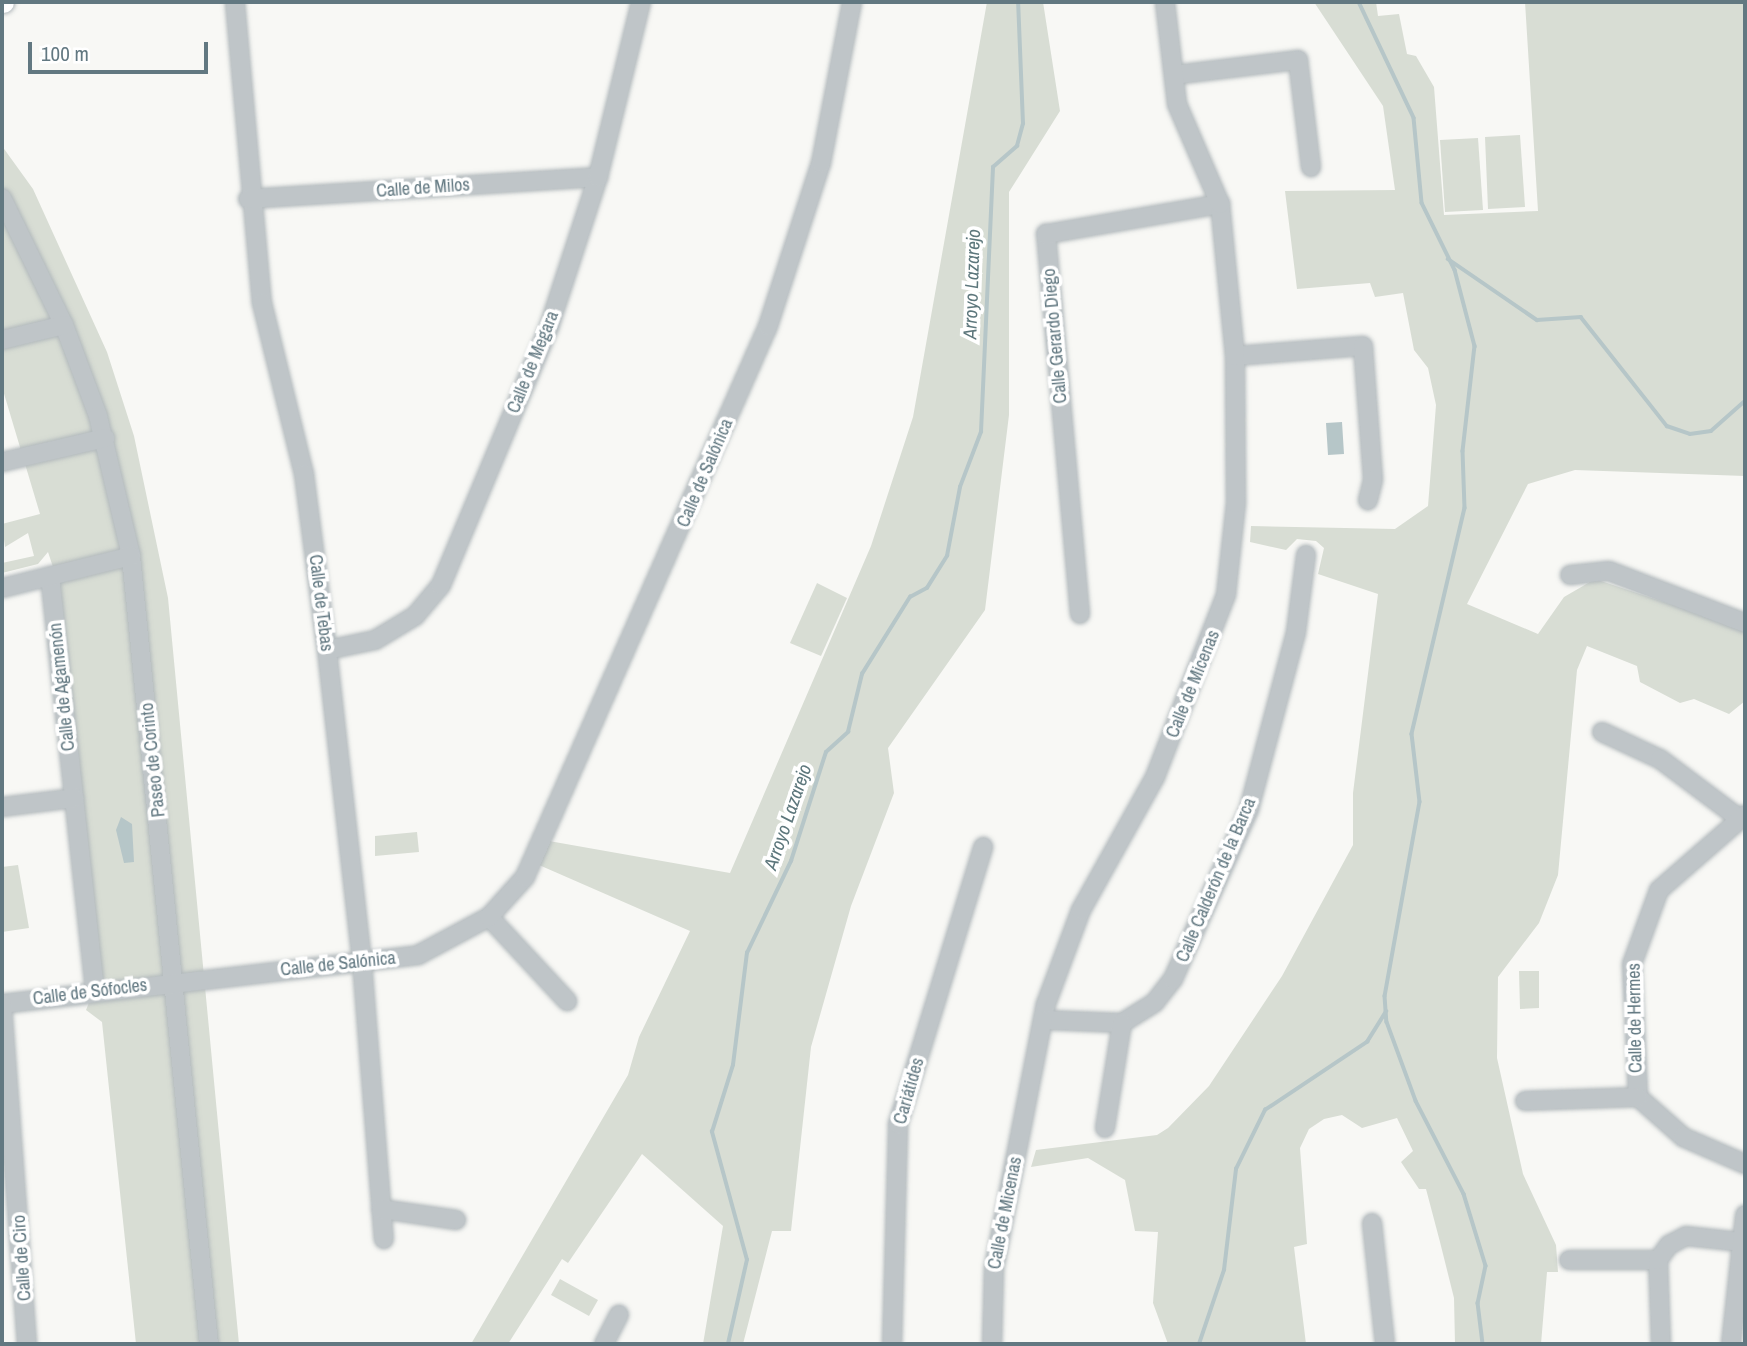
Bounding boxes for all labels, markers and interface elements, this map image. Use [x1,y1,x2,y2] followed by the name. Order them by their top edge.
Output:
[32,28,212,72] scale bar
[41,39,89,68] text: 100 m
[376,174,470,202] street label: Calle de Milos
[959,229,985,339] water label: Arroyo Lazarejo
[1038,268,1072,404] street label: Calle Gerardo Diego
[503,308,563,416] street label: Calle de Megara
[672,416,738,530] street label: Calle de Salónica
[304,553,338,653] street label: Calle de Tebas
[44,621,80,753] street label: Calle de Agamenón
[1162,627,1224,741] street label: Calle de Micenas
[136,702,170,818] street label: Paseo de Corinto
[759,761,817,873] water label: Arroyo Lazarejo
[1172,795,1260,965] street label: Calle Calderón de la Barca
[279,947,397,981] street label: Calle de Salónica
[1623,963,1647,1073] street label: Calle de Hermes
[32,974,148,1010] street label: Calle de Sófocles
[889,1055,929,1127] street label: Cariátides
[984,1155,1026,1271] street label: Calle de Micenas
[8,1214,36,1302] street label: Calle de Ciro

